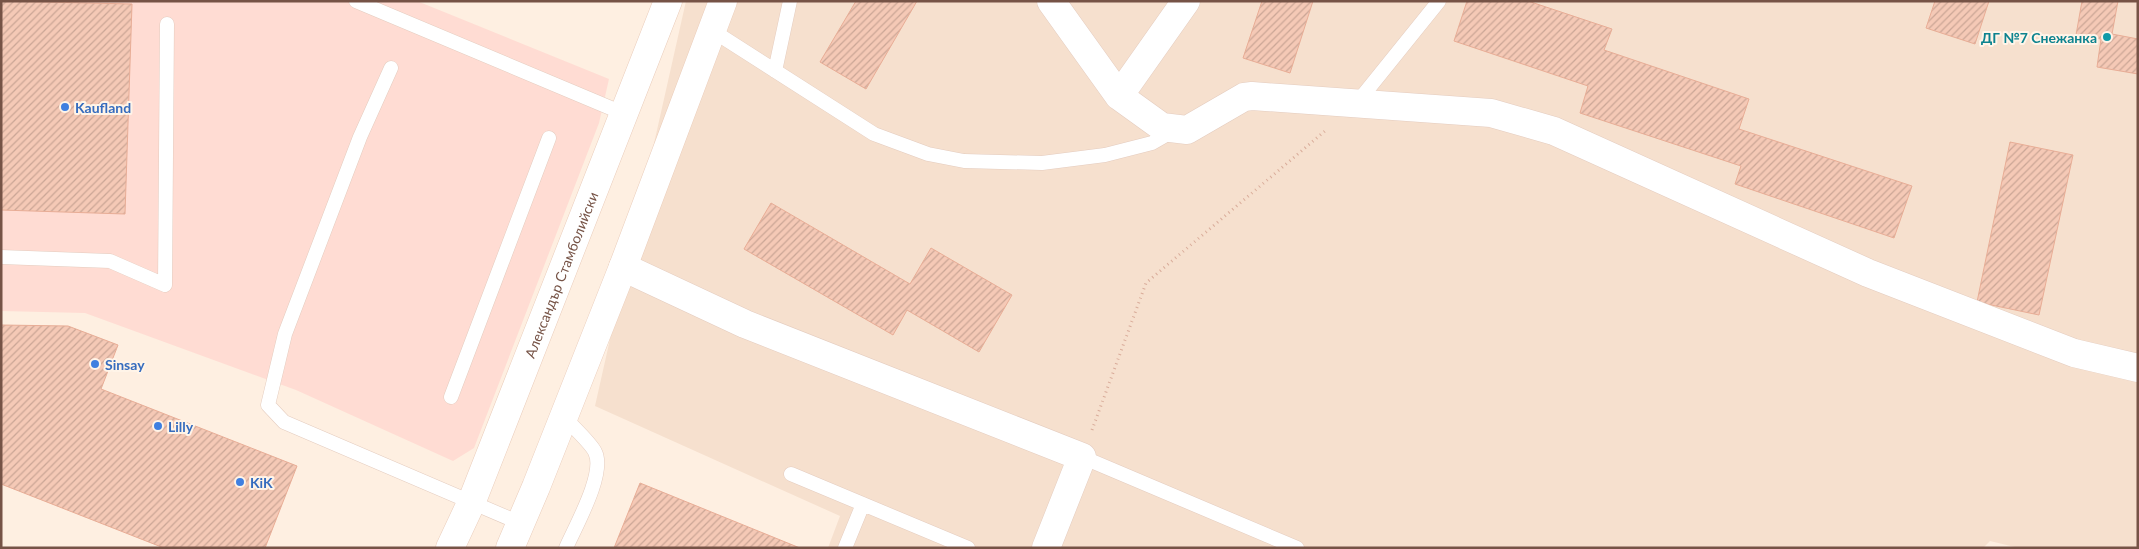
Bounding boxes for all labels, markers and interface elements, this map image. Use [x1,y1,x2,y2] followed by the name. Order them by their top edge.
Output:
[1981,29,2097,46] place label: ДГ №7 Снежанка
[2101,31,2113,43] marker: ДГ №7 Снежанка
[75,99,131,116] place label: Kaufland
[59,101,71,113] marker: Kaufland
[521,189,601,360] street label: Александър Стамболийски
[105,356,145,373] place label: Sinsay
[89,358,101,370] marker: Sinsay
[168,418,194,435] place label: Lilly
[152,420,164,432] marker: Lilly
[250,474,273,491] place label: KiK
[234,476,246,488] marker: KiK

